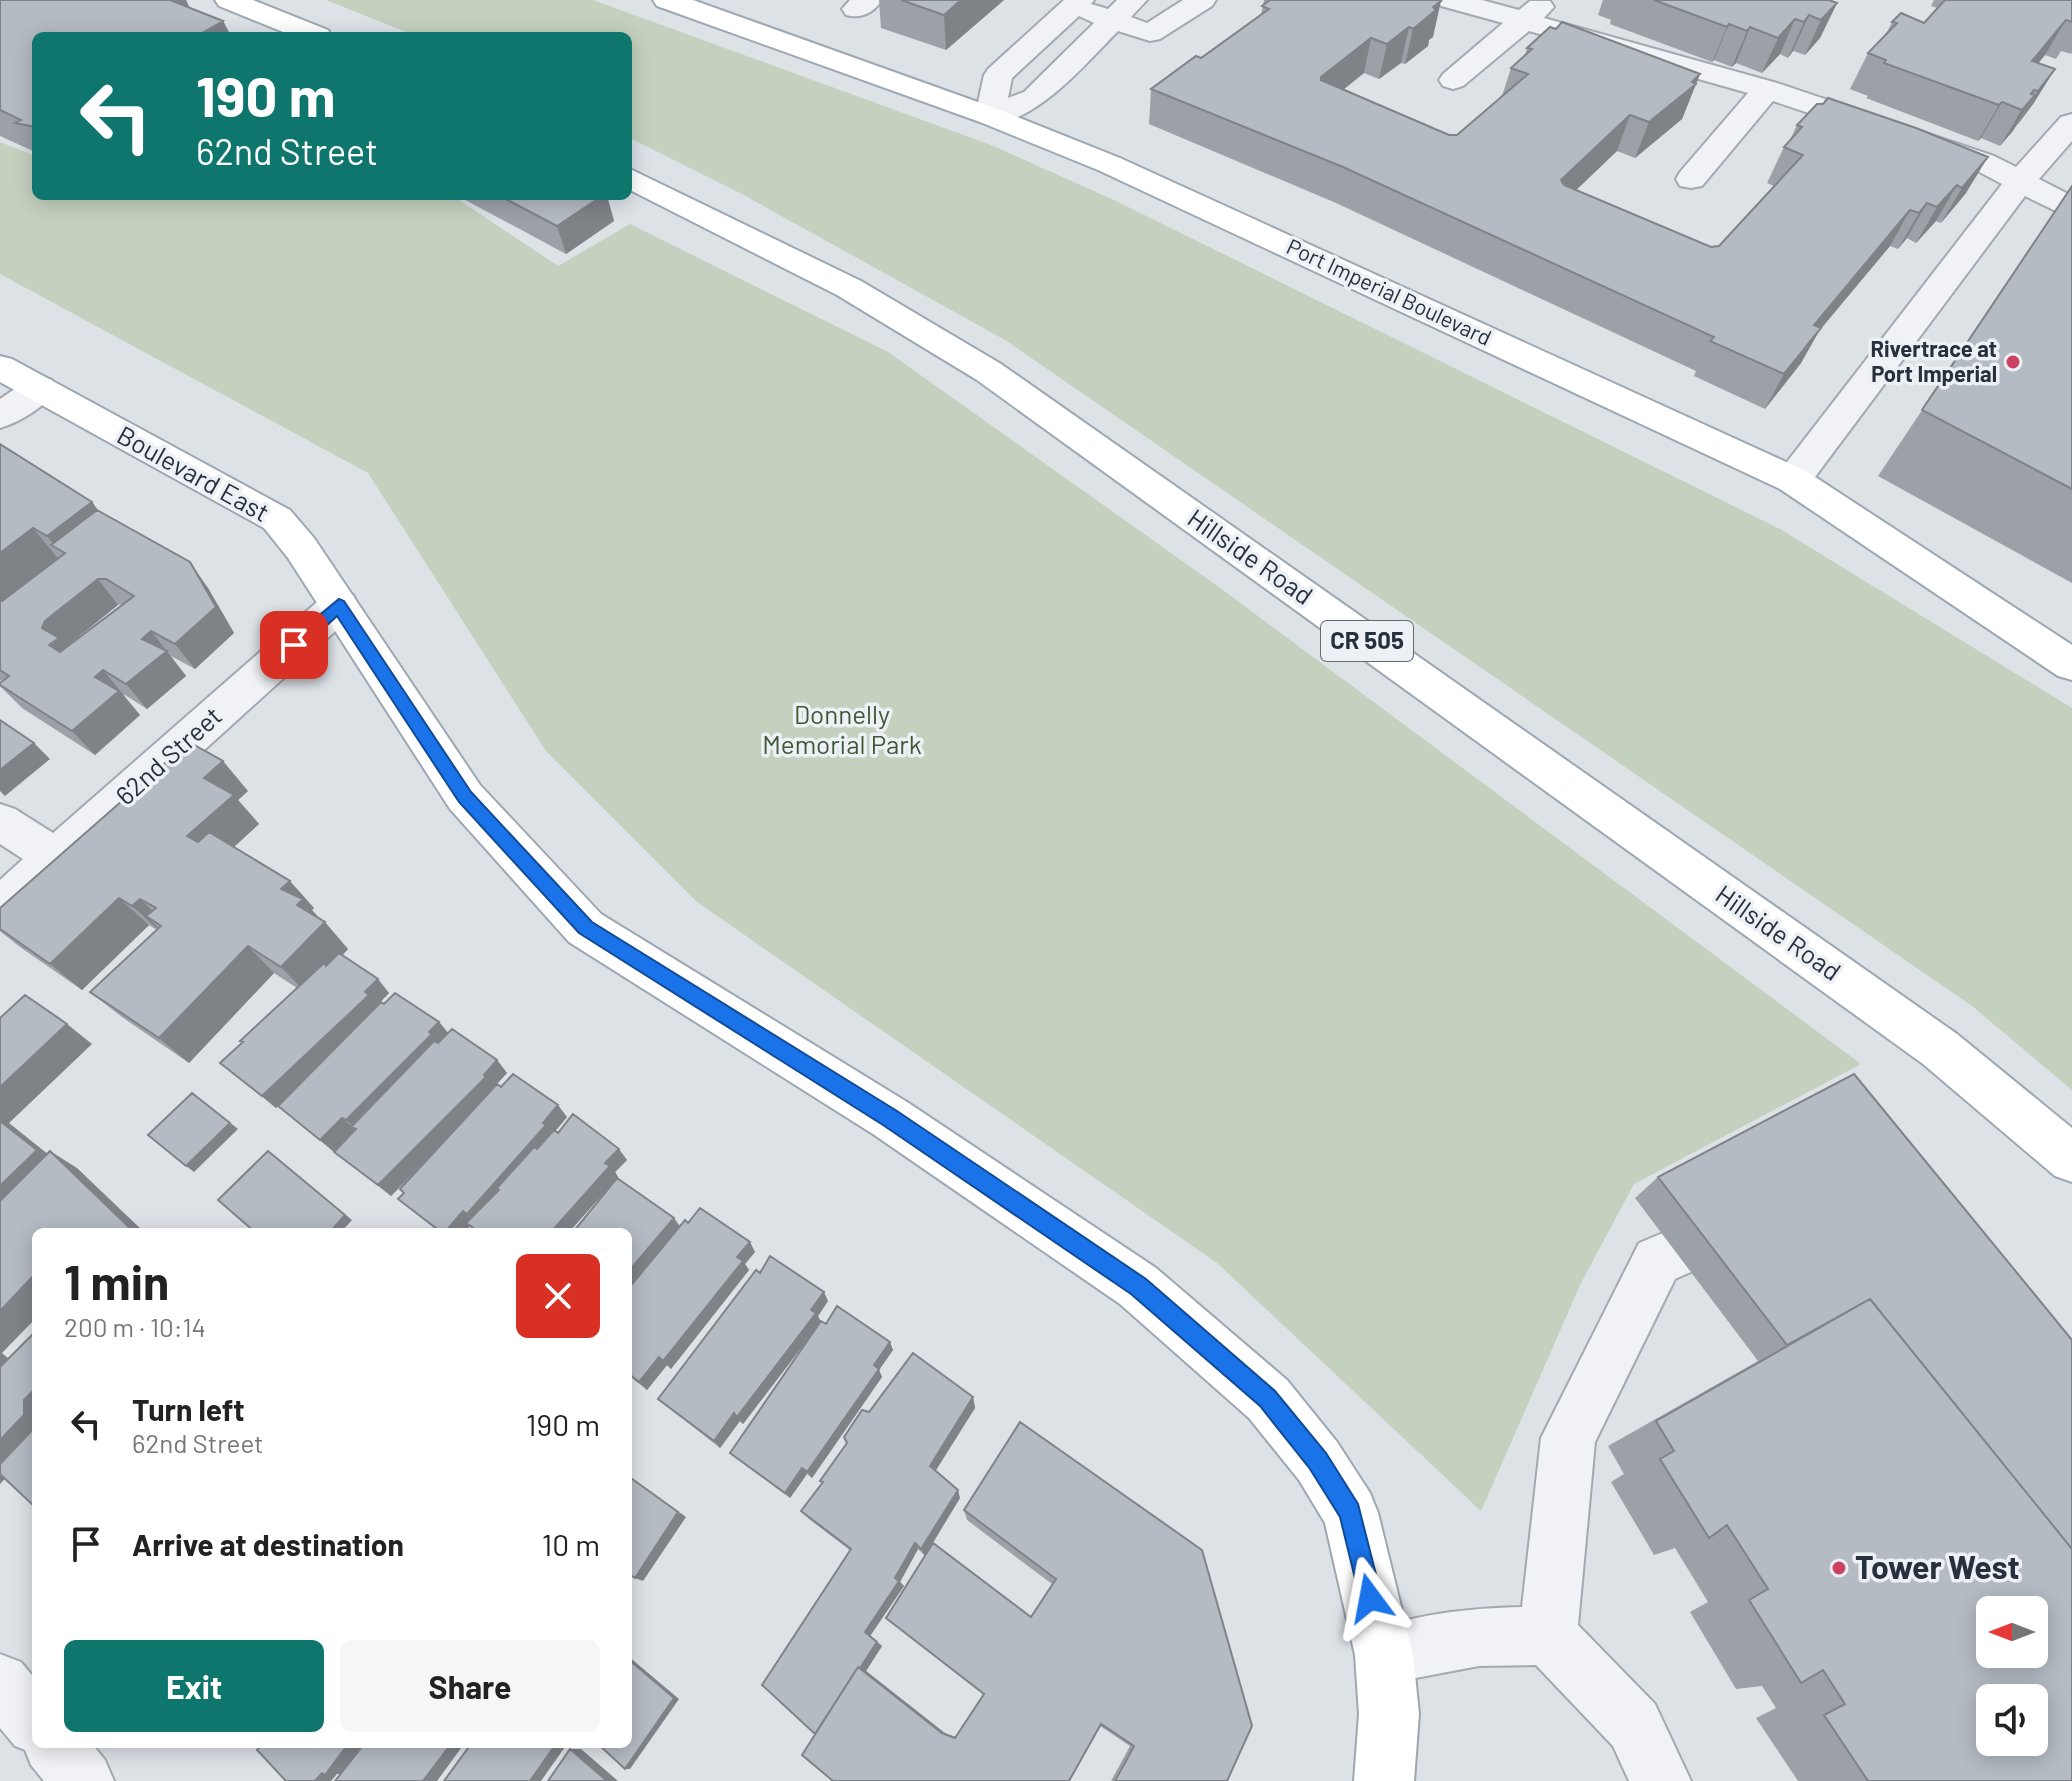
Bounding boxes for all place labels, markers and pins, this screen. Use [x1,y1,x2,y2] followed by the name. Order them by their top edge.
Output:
[1870,335,1997,386] place label: Rivertrace at Port Imperial
[2004,353,2022,371] marker: Rivertrace at Port Imperial
[260,611,328,679] pin
[1855,1547,2020,1585] place label: Tower West
[1830,1559,1848,1577] marker: Tower West

